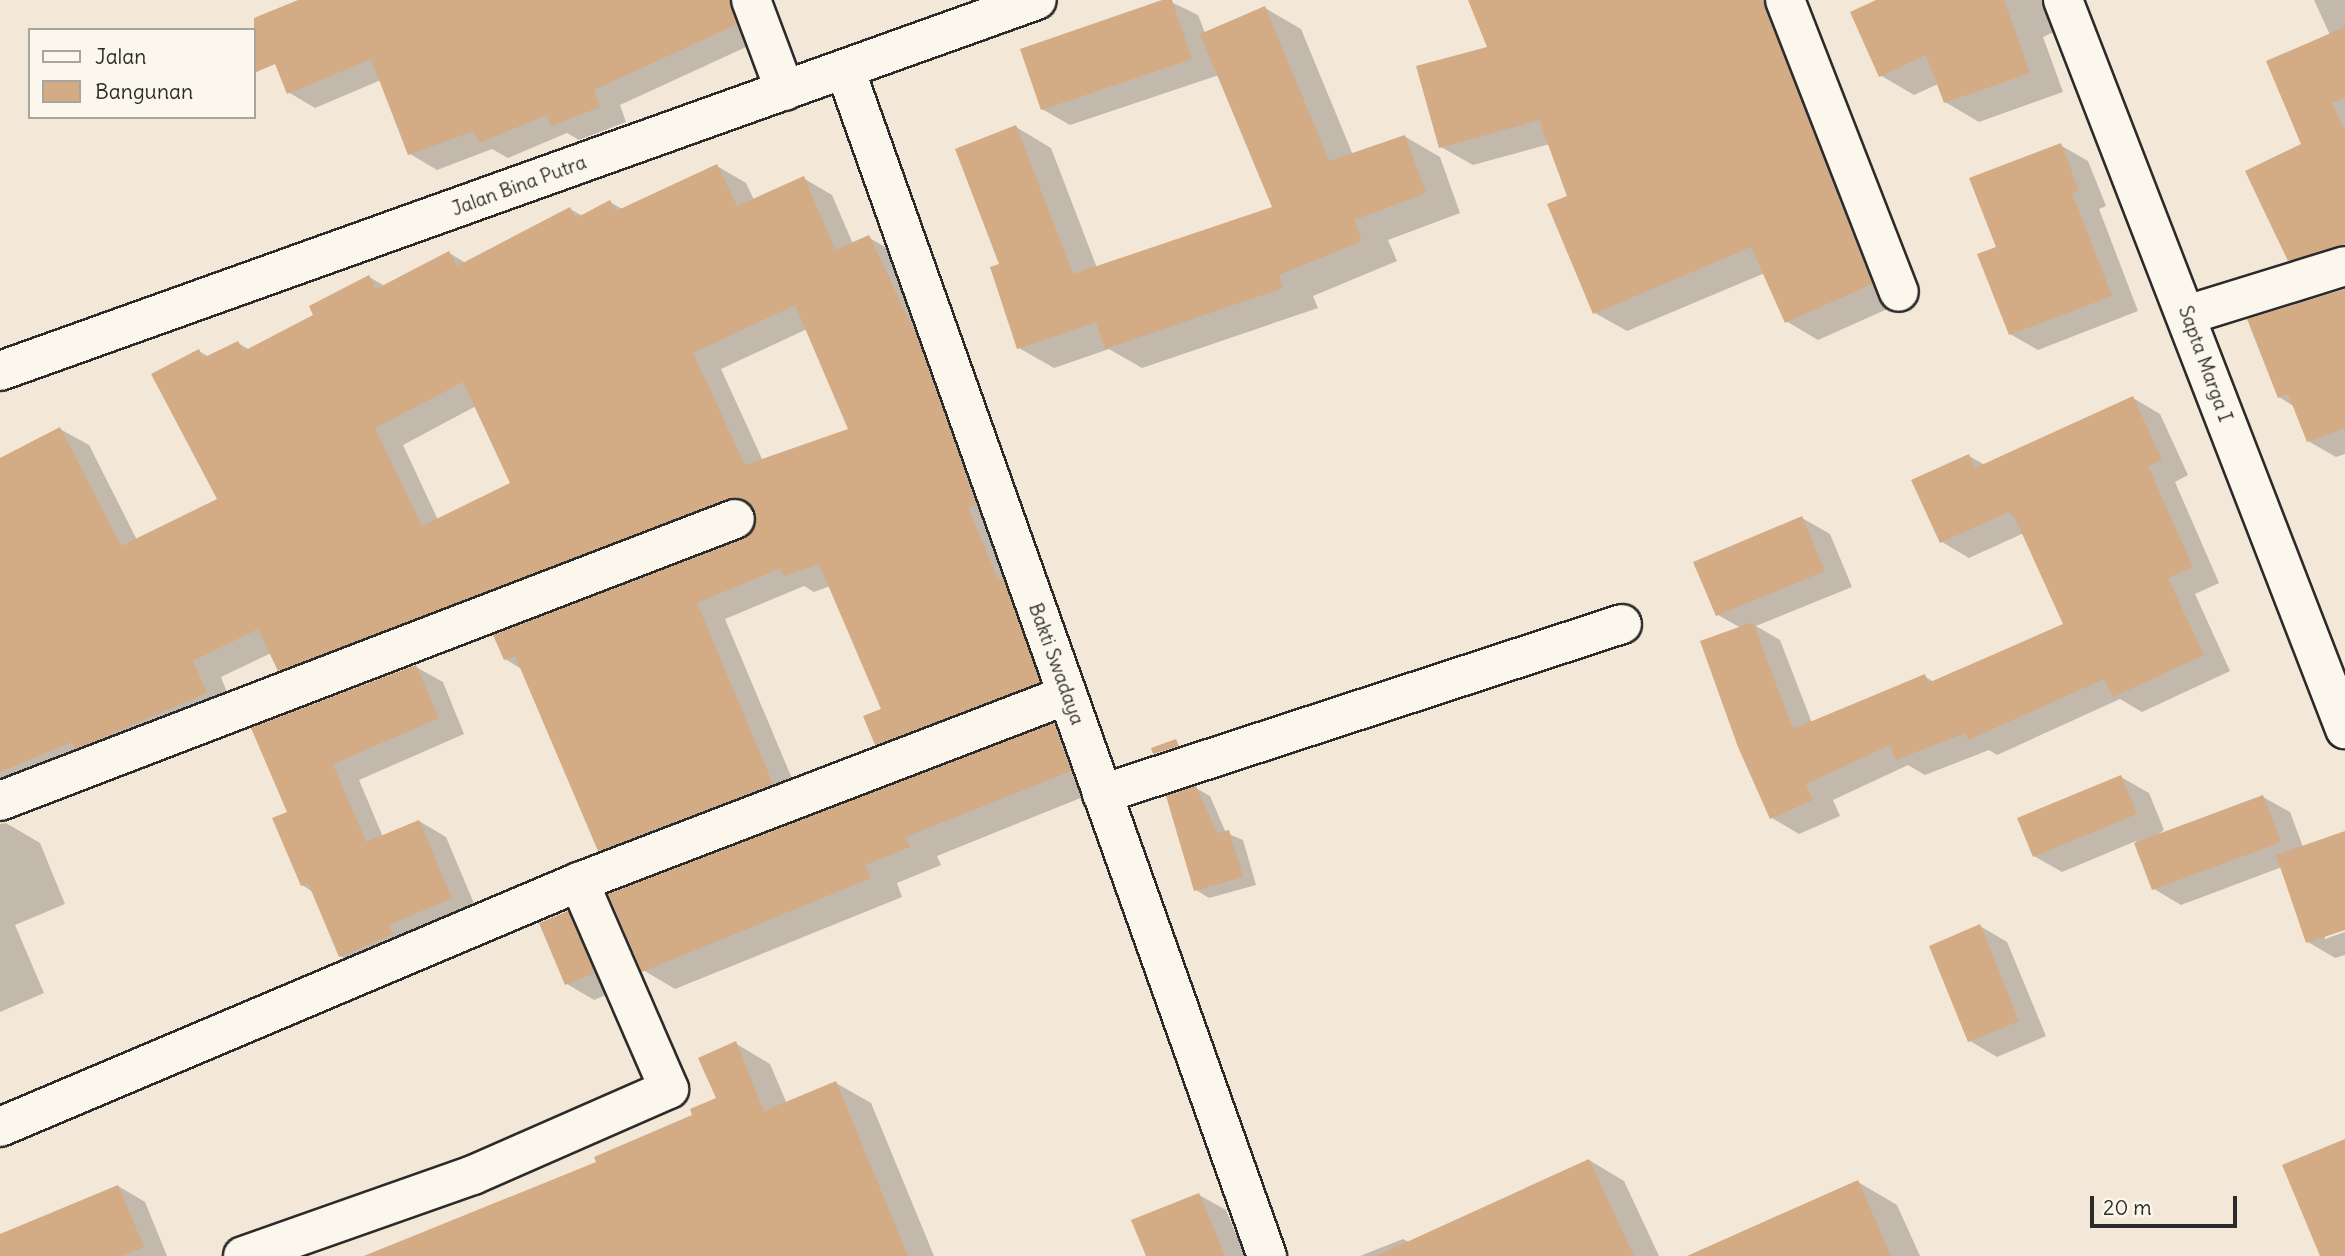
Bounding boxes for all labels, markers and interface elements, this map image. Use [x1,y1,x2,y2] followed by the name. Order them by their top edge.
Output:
[28,28,256,119] legend
[95,43,146,70] text: Jalan
[95,78,193,105] text: Bangunan
[449,151,589,221] street label: Jalan Bina Putra
[2173,303,2237,425] street label: Sapta Marga I
[1023,600,1089,728] street label: Bakti Swadaya
[2093,1182,2240,1226] scale bar
[2103,1194,2152,1221] text: 20 m

